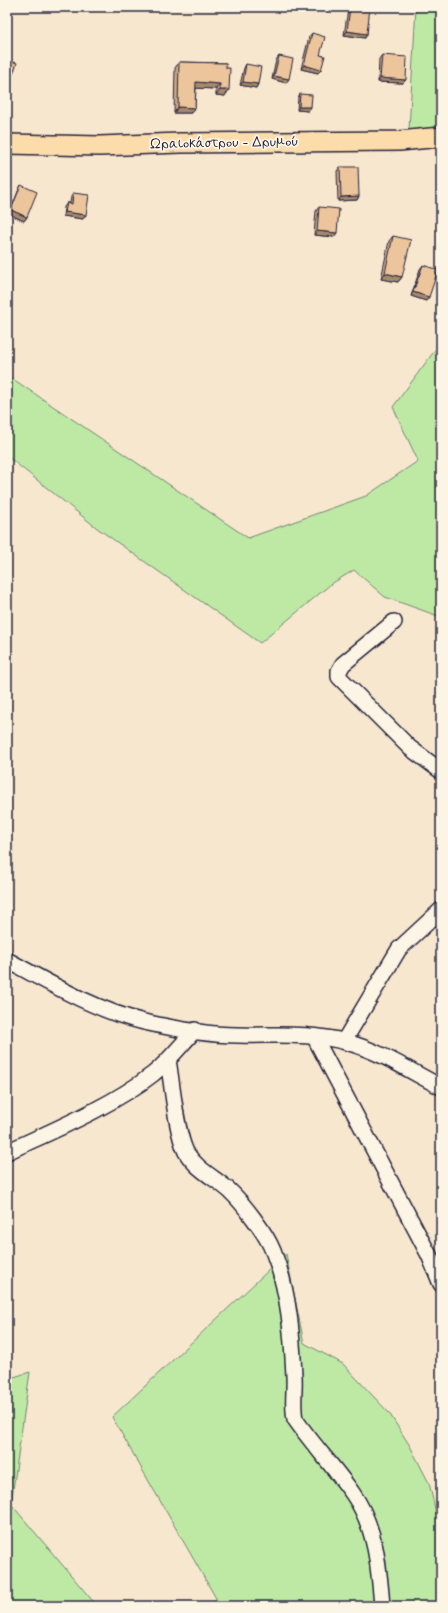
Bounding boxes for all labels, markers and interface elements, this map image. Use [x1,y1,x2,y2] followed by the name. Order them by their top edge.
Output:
[149,133,299,153] street label: Ωραιοκάστρου - Δρυμού

